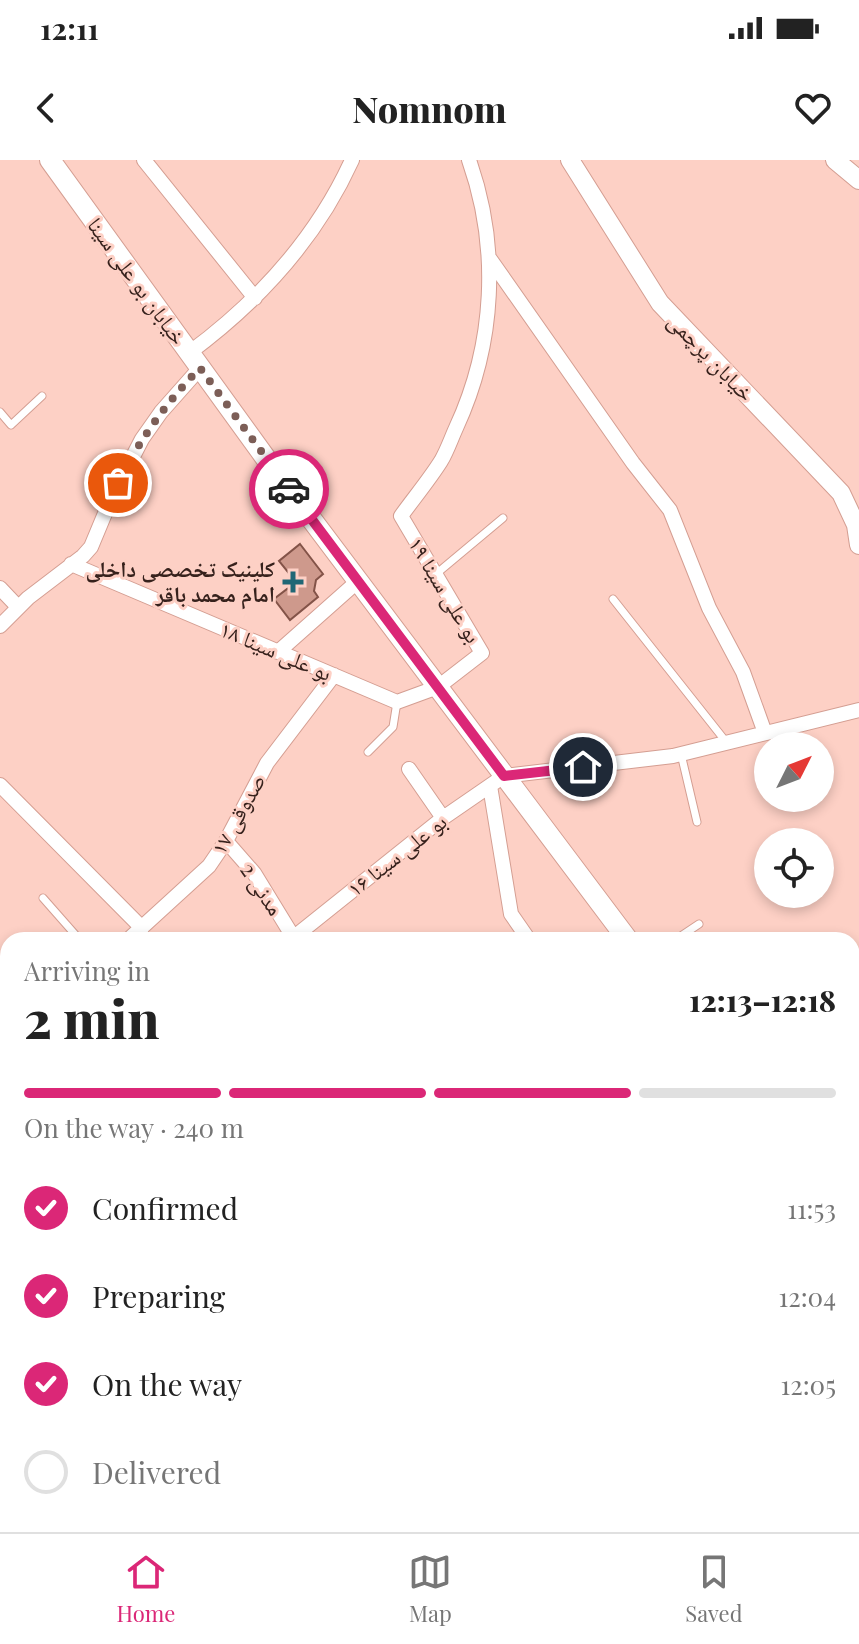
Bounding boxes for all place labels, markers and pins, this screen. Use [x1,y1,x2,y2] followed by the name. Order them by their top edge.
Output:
[84,449,152,517] pin
[85,553,275,610] place label: کلینیک تخصصی داخلی امام محمد باقر
[282,571,304,593] marker: کلینیک تخصصی داخلی امام محمد باقر
[549,733,617,801] pin

